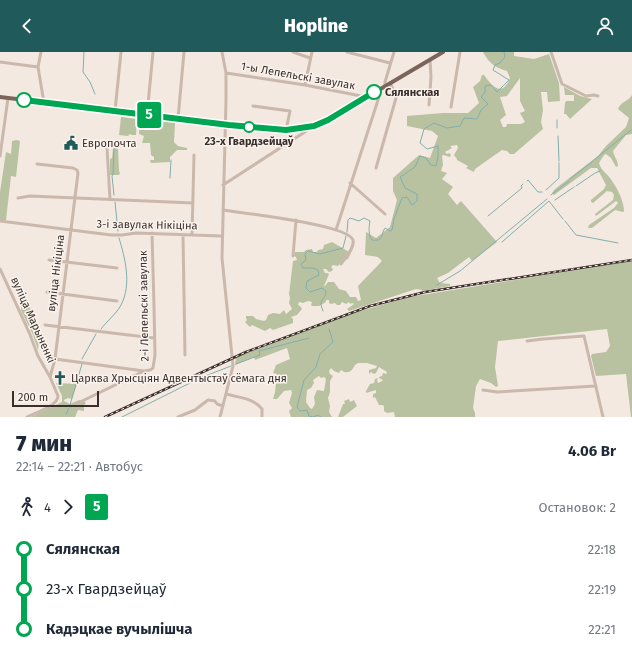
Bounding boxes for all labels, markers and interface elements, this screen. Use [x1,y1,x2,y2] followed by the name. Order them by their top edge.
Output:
[16,15,38,37] icon: back
[284,15,348,37] text: Hopline
[594,15,616,37] icon: person
[240,60,356,92] street label: 1-ы Лепельскі завулак
[366,84,382,100] marker: Сялянская
[385,86,439,99] place label: Сялянская
[16,92,32,108] unlabelled marker
[136,102,162,128] line badge: 5
[145,106,153,123] text: 5
[243,121,255,133] marker: 23-х Гвардзейцаў
[63,135,79,151] public building icon: Европочта
[204,135,294,148] place label: 23-х Гвардзейцаў
[82,137,136,150] place label: Европочта
[96,218,198,232] street label: 3-і завулак Нікіціна
[45,234,67,312] street label: вуліца Нікіціна
[137,250,151,362] street label: 2-і Лепельскі завулак
[8,275,58,365] street label: вуліца Марыненкі
[52,370,68,386] church icon: Царква Хрысціян Адвентыстаў сёмага дня
[71,372,287,385] place label: Царква Хрысціян Адвентыстаў сёмага дня
[12,389,99,408] scale bar
[18,391,48,404] text: 200 m
[16,430,72,457] text: 7 мин
[568,442,616,460] text: 4.06 Br
[16,459,143,474] text: 22:14 – 22:21 · Автобус
[16,496,38,518] icon: walk
[57,496,79,518] icon: forward
[93,498,100,515] text: 5
[44,500,51,515] text: 4
[538,500,616,515] text: Остановок: 2
[46,540,120,558] text: Сялянская
[588,542,616,557] text: 22:18
[46,580,166,598] text: 23-х Гвардзейцаў
[588,582,616,597] text: 22:19
[46,620,193,638] text: Кадэцкае вучылішча
[588,622,616,637] text: 22:21

